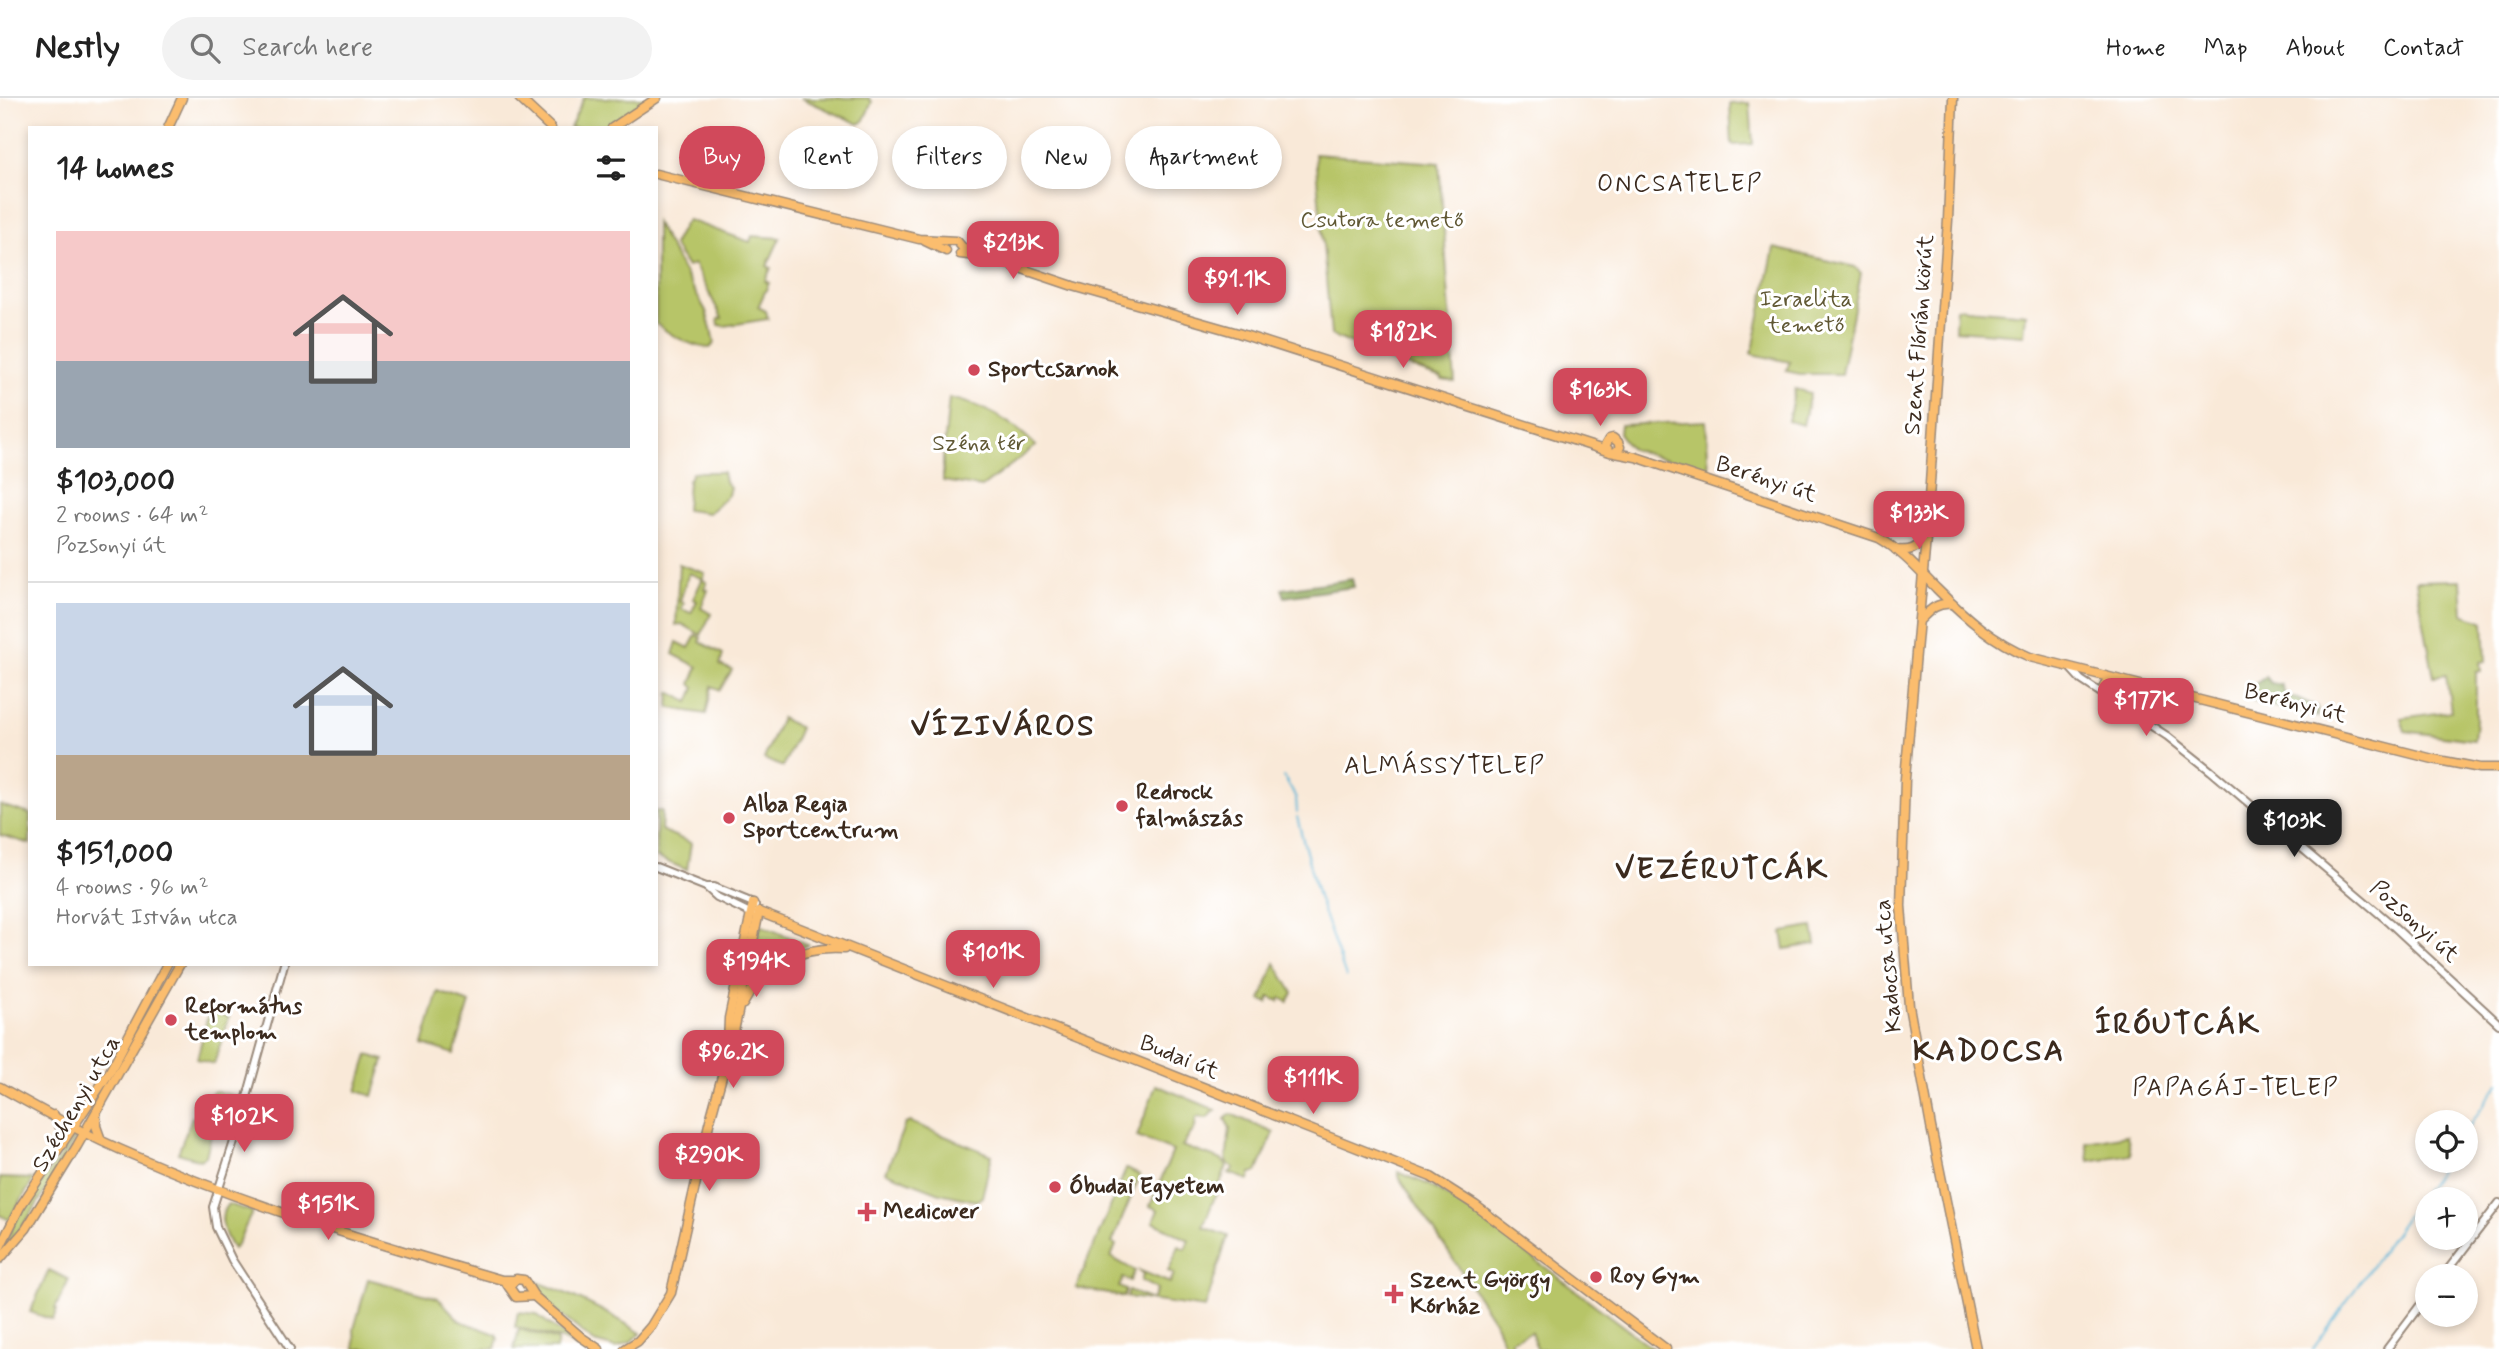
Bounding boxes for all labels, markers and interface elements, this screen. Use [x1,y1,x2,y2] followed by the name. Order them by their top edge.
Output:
[162,17,652,80] search box
[35,26,120,70] text: Nestly
[186,29,224,67] icon: search
[242,31,373,65] text: Search here
[2106,33,2166,64] text: Home
[2204,33,2248,64] text: Map
[2286,33,2345,64] text: About
[2383,33,2464,64] text: Contact
[679,126,765,189] chip: Buy
[779,126,878,189] chip: Rent
[892,126,1007,189] chip: Filters
[1021,126,1111,189] chip: New
[1125,126,1282,189] chip: Apartment
[56,149,174,188] text: 14 homes
[592,149,630,187] icon: filters
[1597,169,1763,200] district label: ONCSATELEP
[1300,206,1464,236] park label: Csutora temető
[964,222,1062,281] pin: $213K
[983,229,1043,259] text: $213K
[1898,233,1942,436] street label: Szent Flórián körút
[1180,258,1294,317] pin: $91.1K
[1204,265,1270,295] text: $91.1K
[280,276,406,402] icon: home
[1760,285,1852,341] park label: Izraelita temető
[1354,310,1452,370] pin: $182K
[1370,318,1436,348] text: $182K
[988,355,1119,385] place label: Sportcsarnok
[966,362,982,378] marker: Sportcsarnok
[1551,368,1649,428] pin: $163K
[1569,376,1631,406] text: $163K
[932,429,1026,459] park label: Széna tér
[1712,450,1821,511] street label: Berényi út
[56,462,175,501] text: $103,000
[1870,491,1968,551] pin: $133K
[1889,499,1949,529] text: $133K
[56,501,208,531] text: 2 rooms · 64 m²
[56,531,166,561] text: Pozsonyi út
[280,648,406,774] icon: home
[2241,677,2350,731] street label: Berényi út
[2097,678,2195,738] pin: $177K
[2114,686,2178,716] text: $177K
[910,707,1096,746] district label: VÍZIVÁROS
[1344,750,1546,782] district label: ALMÁSSYTELEP
[1135,778,1244,834] place label: Redrock falmászás
[743,790,899,846] place label: Alba Regia Sportcentrum
[1114,798,1130,814] marker: Redrock falmászás
[2245,800,2343,859] pin: $103K
[2263,807,2325,837] text: $103K
[721,810,737,826] marker: Alba Regia Sportcentrum
[56,834,173,873] text: $151,000
[1615,850,1829,889] district label: VEZÉRUTCÁK
[56,873,209,903] text: 4 rooms · 96 m²
[2363,874,2465,970] street label: Pozsonyi út
[1868,898,1910,1034] street label: Kadocsa utca
[56,903,238,933] text: Horvát István utca
[944,930,1042,990] pin: $101K
[962,938,1024,968] text: $101K
[707,940,805,999] pin: $194K
[722,947,790,977] text: $194K
[184,992,303,1048] place label: Református templom
[2095,1005,2261,1044] district label: ÍRÓUTCÁK
[163,1012,179,1028] marker: Református templom
[1135,1029,1224,1088] street label: Budai út
[26,1030,128,1178] street label: Széchenyi utca
[676,1030,790,1090] pin: $96.2K
[1913,1032,2065,1071] district label: KADOCSA
[698,1038,768,1068] text: $96.2K
[1264,1056,1362,1116] pin: $111K
[1284,1064,1342,1094] text: $111K
[2133,1072,2339,1104] district label: PAPAGÁJ-TELEP
[195,1094,293,1154] pin: $102K
[211,1102,277,1132] text: $102K
[2415,1110,2478,1327] map controls
[2415,1110,2478,1173] button: locate
[660,1134,758,1193] pin: $290K
[675,1141,743,1171] text: $290K
[1069,1172,1225,1202] place label: Óbudai Egyetem
[1047,1179,1063,1195] marker: Óbudai Egyetem
[279,1182,377,1242] pin: $151K
[2415,1187,2478,1250] button: +
[297,1190,359,1220] text: $151K
[883,1197,980,1227] place label: Medicover
[857,1202,877,1222] marker: Medicover
[1610,1262,1700,1292] place label: Roy Gym
[2415,1264,2478,1327] button: −
[1410,1266,1550,1322] place label: Szent György Kórház
[1588,1269,1604,1285] marker: Roy Gym
[1384,1284,1404,1304] marker: Szent György Kórház

